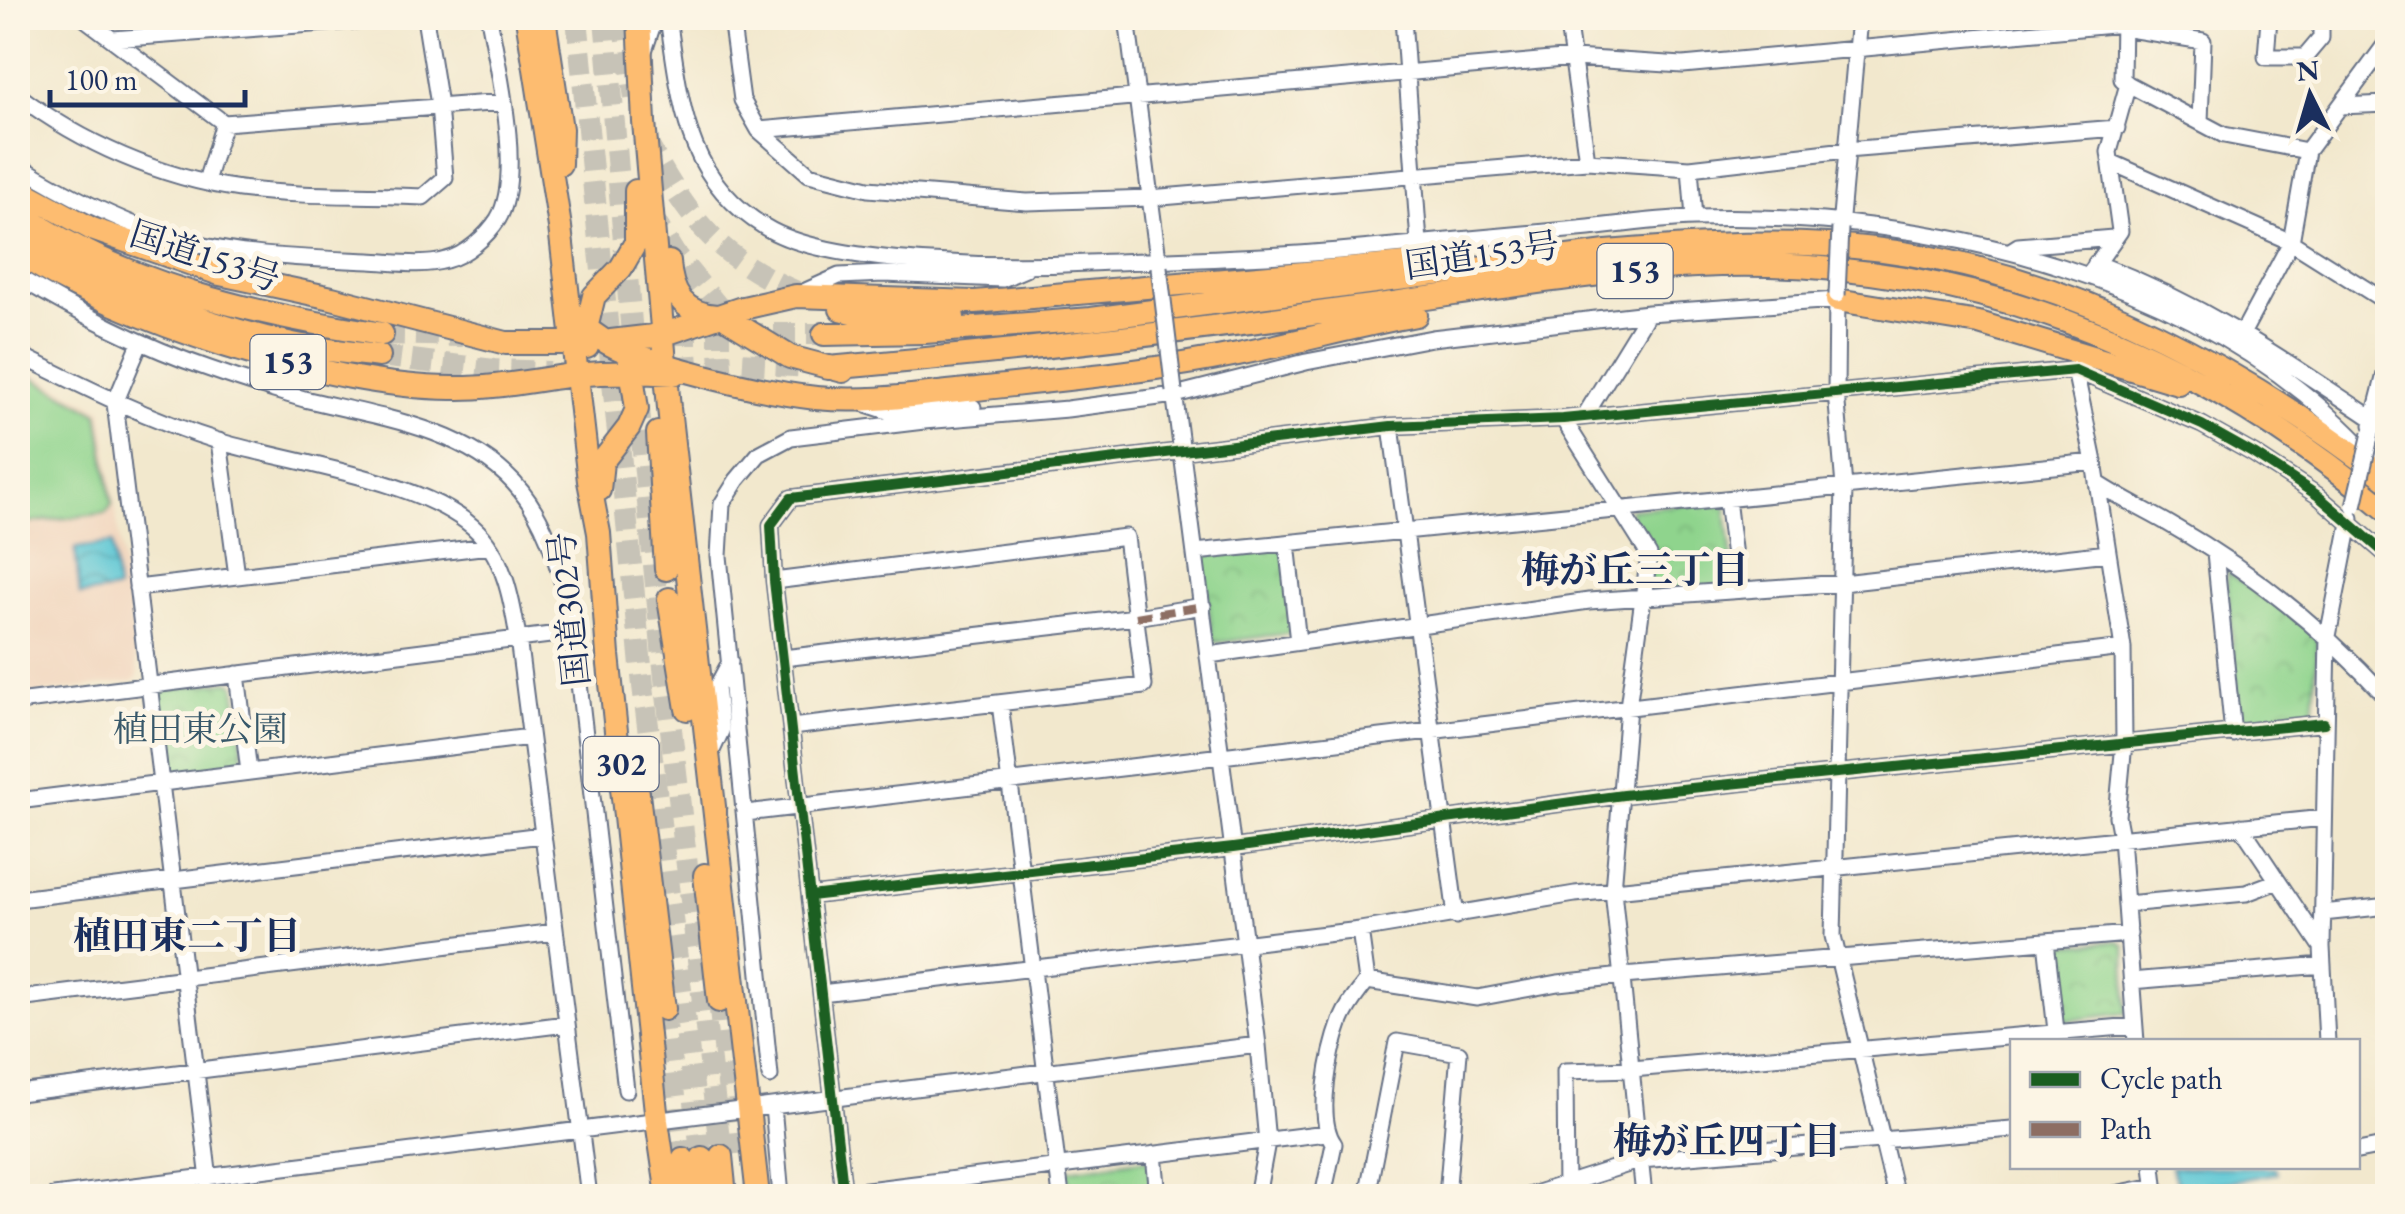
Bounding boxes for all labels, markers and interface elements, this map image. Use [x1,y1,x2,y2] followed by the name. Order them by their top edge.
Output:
[50,45,245,107] scale bar
[2260,45,2360,145] north arrow
[2295,51,2321,89] text: N
[65,60,138,99] text: 100 m
[124,210,286,301] street label: 国道153号
[1402,221,1562,288] street label: 国道153号
[1598,244,1672,298] road number: 153
[250,335,326,389] road number: 153
[538,529,599,689] street label: 国道302号
[1521,545,1749,594] district label: 梅が丘三丁目
[112,706,288,751] park label: 植田東公園
[584,737,658,791] road number: 302
[73,911,301,960] district label: 植田東二丁目
[2010,1039,2360,1169] legend
[2100,1059,2223,1098] text: Cycle path
[2100,1109,2152,1148] text: Path
[1613,1116,1841,1165] district label: 梅が丘四丁目

